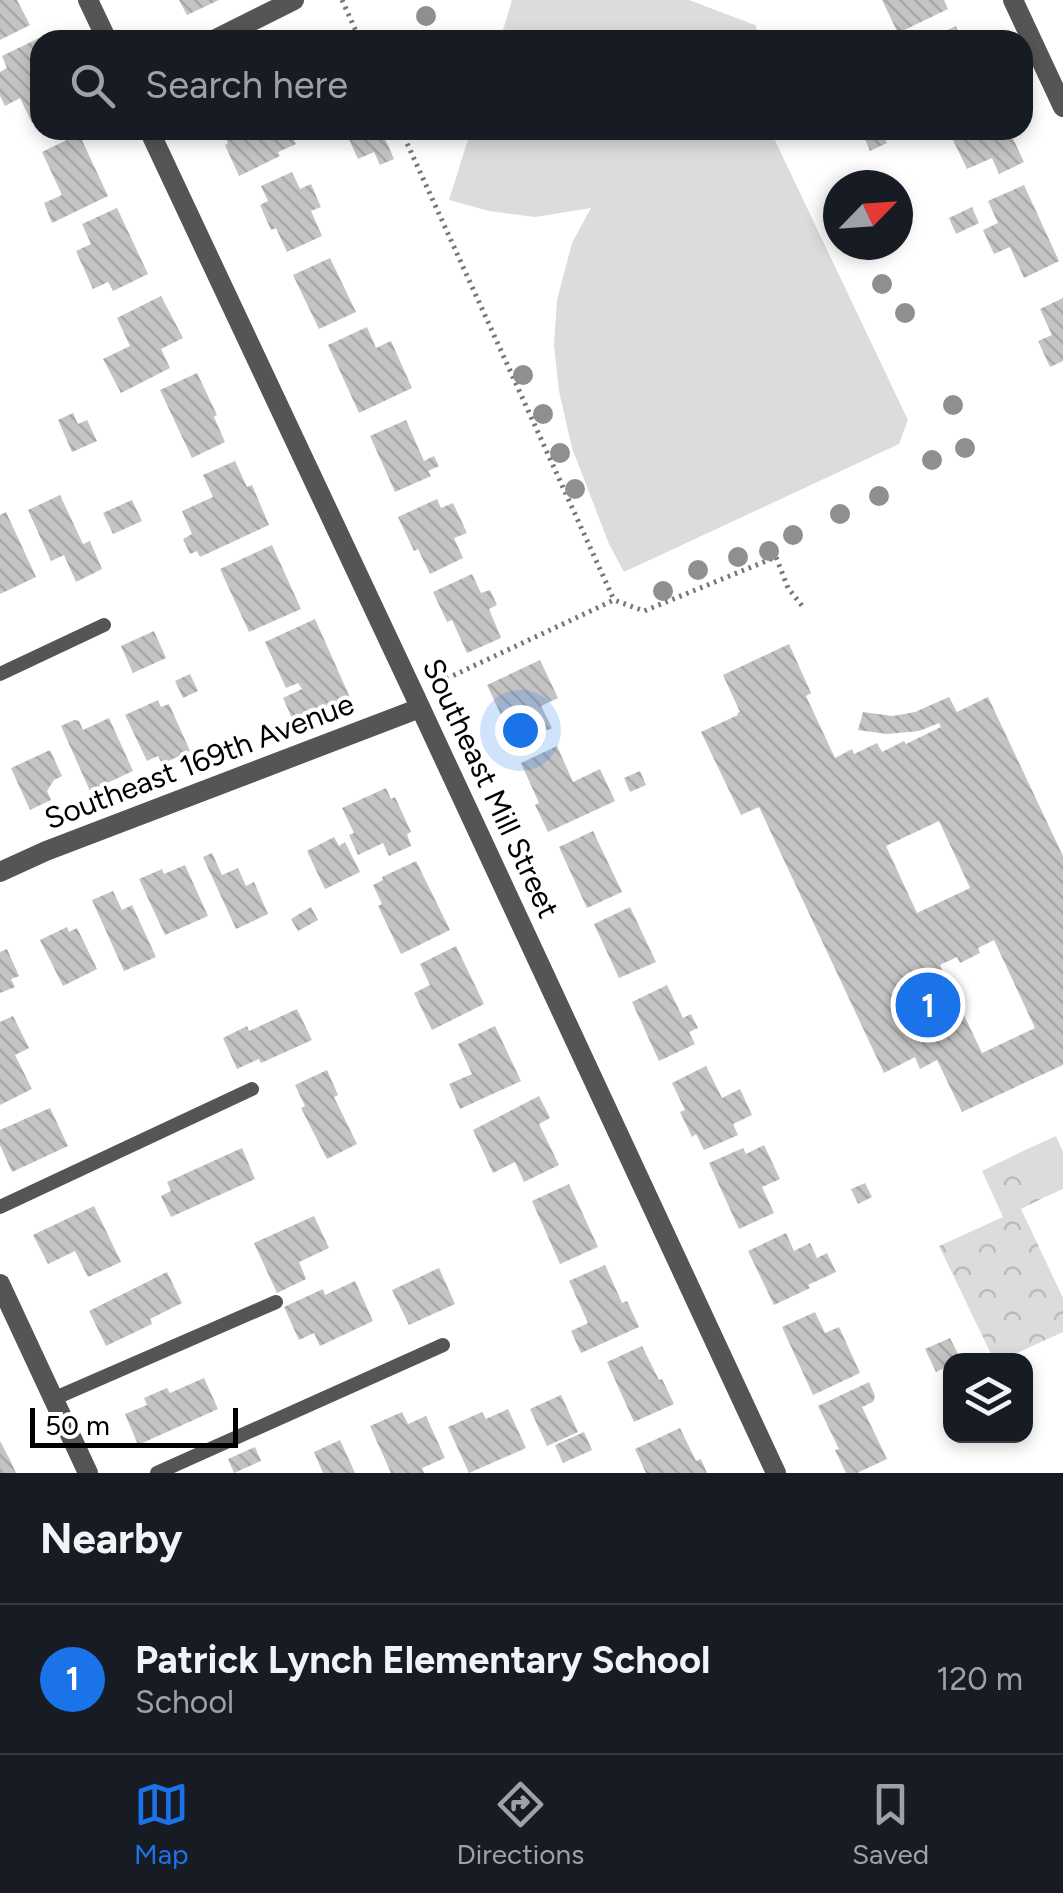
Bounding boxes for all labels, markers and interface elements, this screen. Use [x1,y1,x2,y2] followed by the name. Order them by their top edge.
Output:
[30,30,1033,140] search box
[65,58,120,113] icon: search
[145,62,348,108] text: Search here
[823,170,913,260] north arrow
[415,652,567,924] street label: Southeast Mill Street
[39,685,359,837] street label: Southeast 169th Avenue
[495,705,546,756] your location
[896,968,960,1042] pin: 1
[943,1353,1033,1443] map controls
[943,1353,1033,1443] button: layers
[30,1403,238,1448] scale bar
[45,1408,110,1442] text: 50 m
[40,1513,182,1564] text: Nearby
[135,1637,710,1683] text: Patrick Lynch Elementary School
[66,1660,79,1698] text: 1
[936,1660,1023,1698] text: 120 m
[135,1683,234,1721] text: School
[134,1777,189,1871] tab: Map
[457,1777,584,1871] tab: Directions
[852,1777,929,1871] tab: Saved

